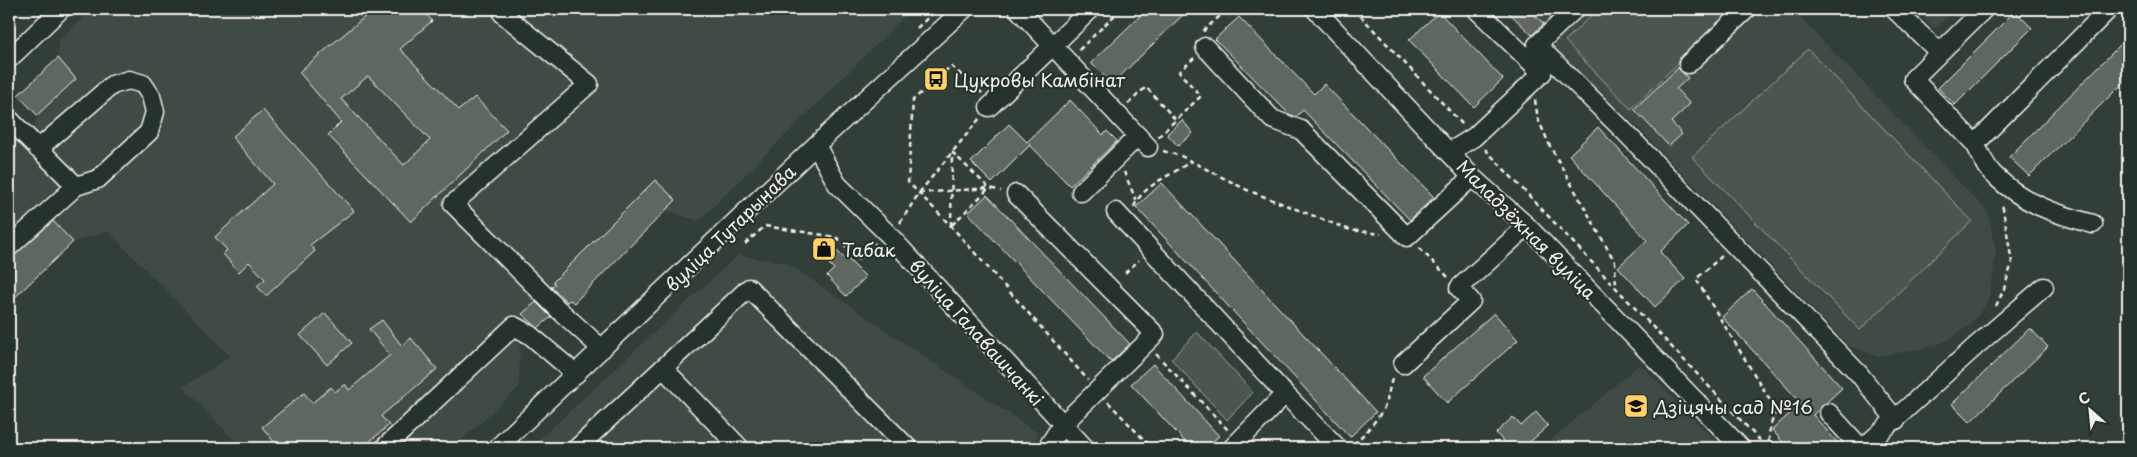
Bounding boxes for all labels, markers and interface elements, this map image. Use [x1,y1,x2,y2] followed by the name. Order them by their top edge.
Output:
[923,66,949,92] bus stop icon: Цукровы Камбінат
[954,66,1126,93] place label: Цукровы Камбінат
[1451,153,1603,305] street label: Маладзёжная вуліца
[659,158,802,298] street label: вуліца Тутарынава
[811,236,837,262] shop icon: Табак
[842,236,896,263] place label: Табак
[903,252,1051,412] street label: вуліца Галавашчанкі
[2064,384,2114,434] north arrow
[2074,386,2093,410] text: С
[1623,393,1649,419] school or university icon: Дзіцячы сад №16
[1653,393,1813,420] place label: Дзіцячы сад №16

